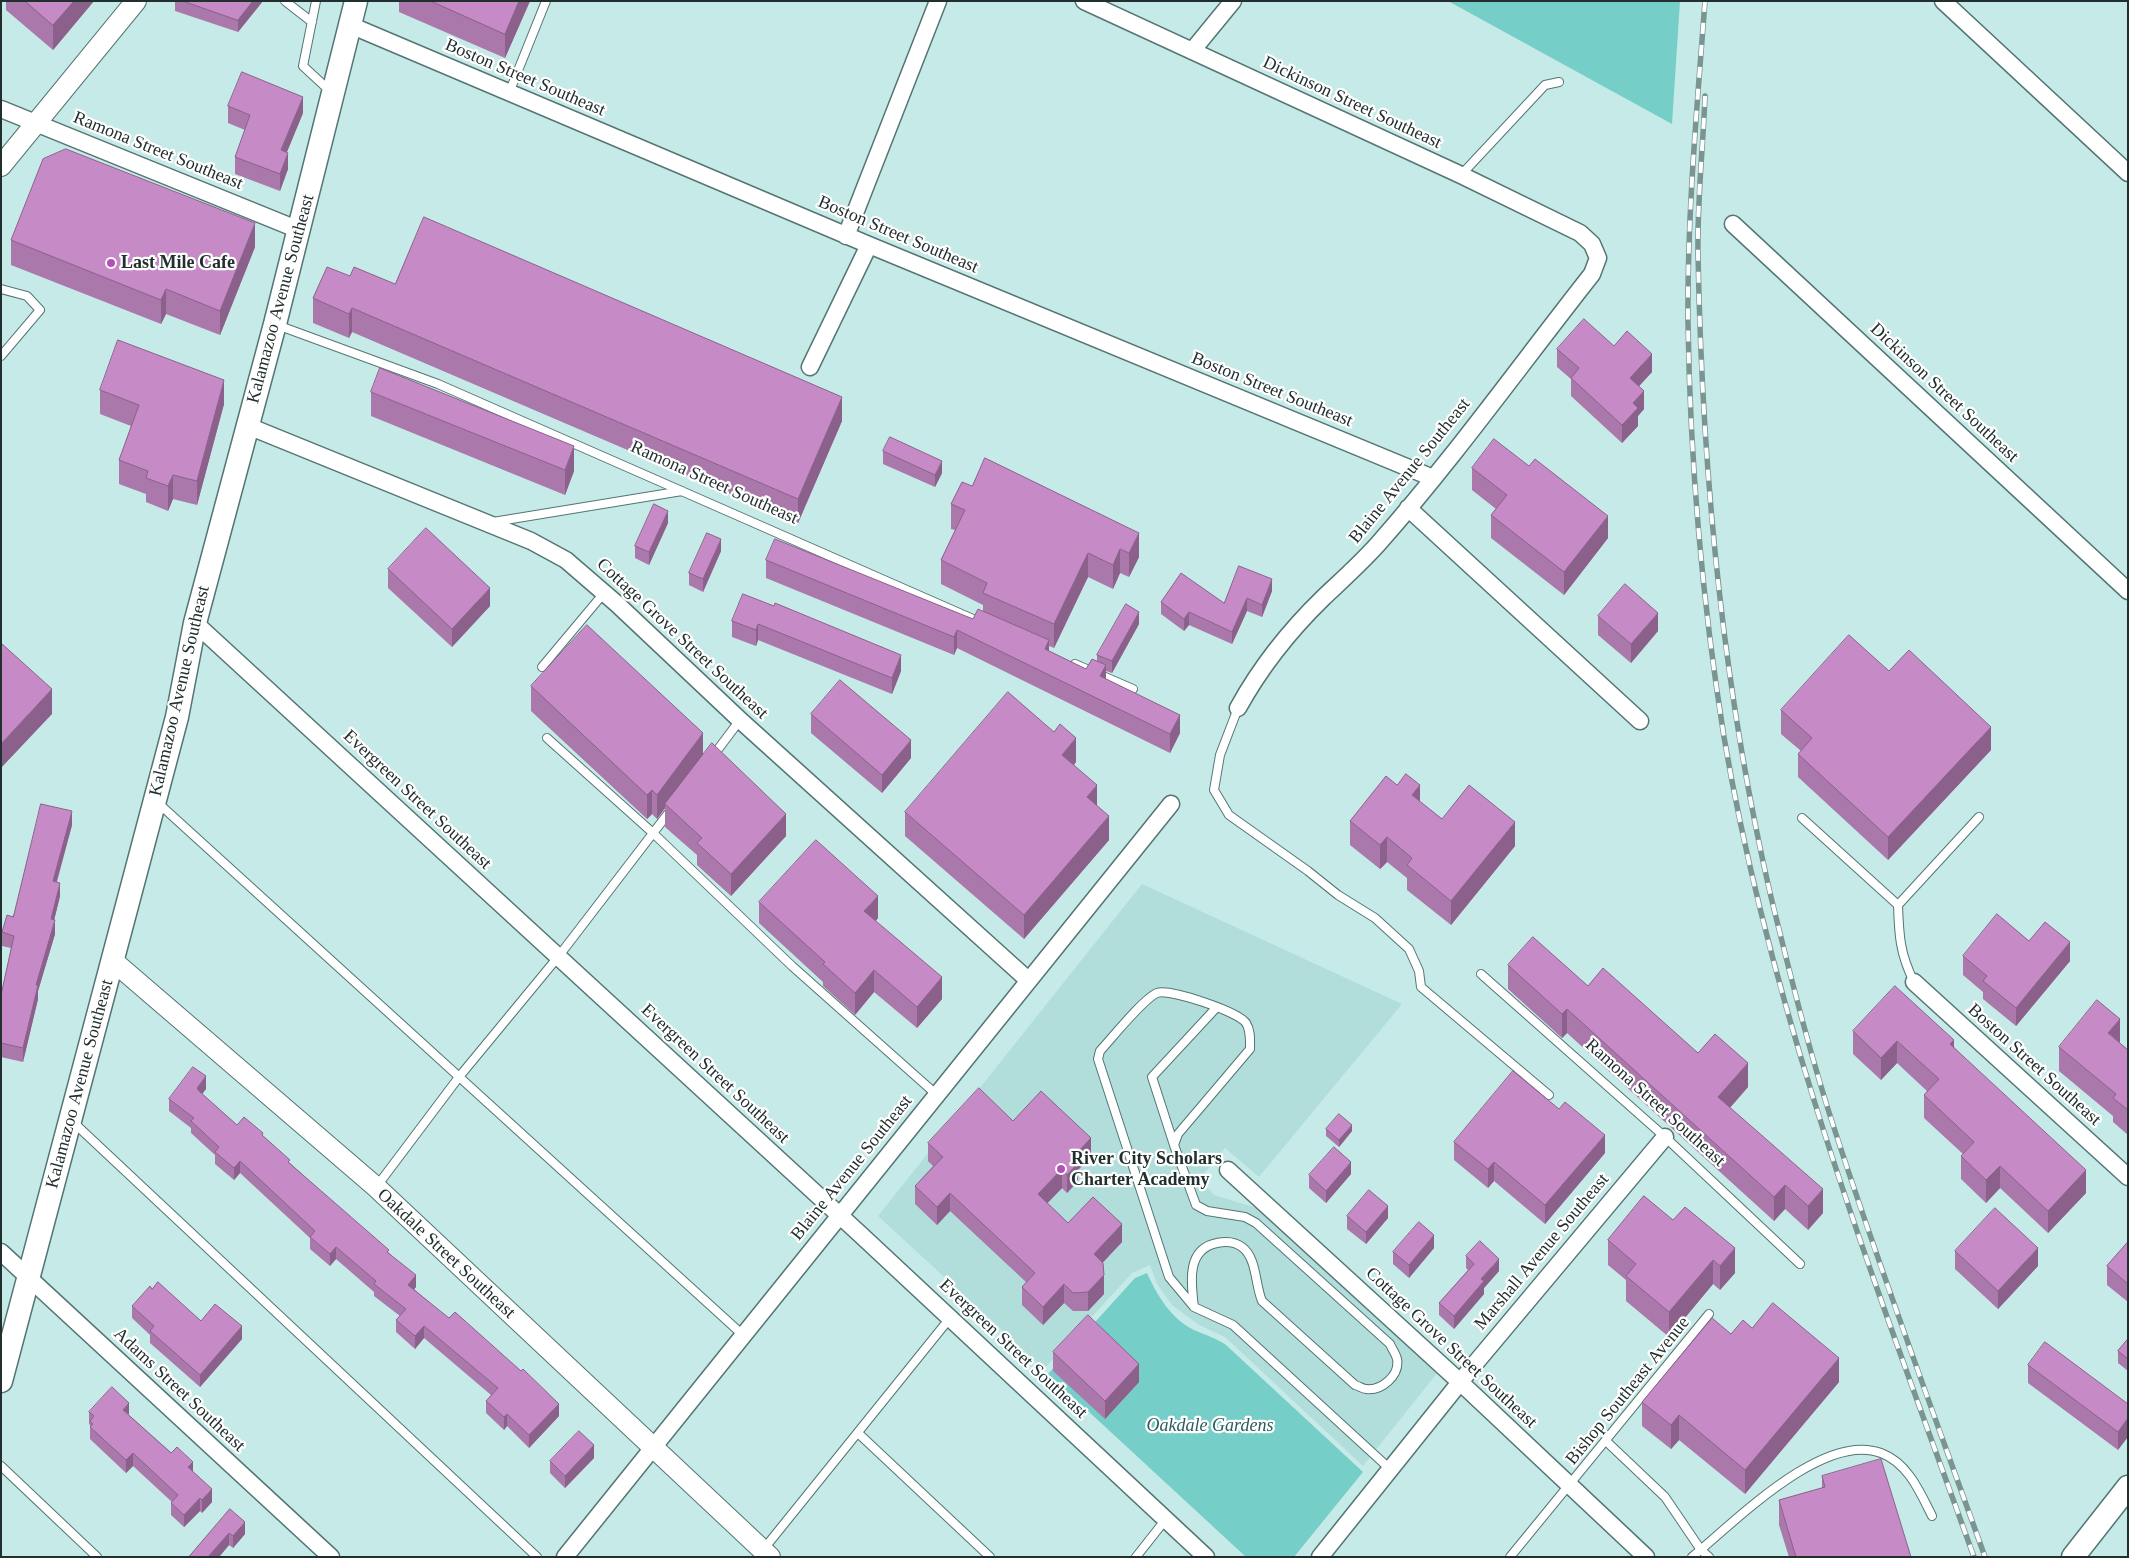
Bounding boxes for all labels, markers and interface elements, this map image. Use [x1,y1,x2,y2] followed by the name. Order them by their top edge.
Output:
[442,34,608,122] street label: Boston Street Southeast
[1259,52,1445,154] street label: Dickinson Street Southeast
[70,107,246,195] street label: Ramona Street Southeast
[815,191,981,279] street label: Boston Street Southeast
[243,192,319,406] street label: Kalamazoo Avenue Southeast
[121,252,235,274] place label: Last Mile Cafe
[105,257,117,269] marker: Last Mile Cafe
[1865,319,2023,467] street label: Dickinson Street Southeast
[1188,348,1356,432] street label: Boston Street Southeast
[1345,394,1475,548] street label: Blaine Avenue Southeast
[627,436,801,530] street label: Ramona Street Southeast
[592,554,772,724] street label: Cottage Grove Street Southeast
[145,584,215,798] street label: Kalamazoo Avenue Southeast
[338,726,496,874] street label: Evergreen Street Southeast
[42,977,118,1191] street label: Kalamazoo Avenue Southeast
[1963,999,2105,1131] street label: Boston Street Southeast
[636,1000,794,1148] street label: Evergreen Street Southeast
[1581,1034,1729,1172] street label: Ramona Street Southeast
[787,1091,917,1245] street label: Blaine Avenue Southeast
[1071,1148,1222,1190] place label: River City Scholars Charter Academy
[1055,1163,1067,1175] marker: River City Scholars Charter Academy
[1470,1169,1614,1335] street label: Marshall Avenue Southeast
[372,1184,520,1324] street label: Oakdale Street Southeast
[1361,1263,1541,1433] street label: Cottage Grove Street Southeast
[934,1275,1092,1423] street label: Evergreen Street Southeast
[1562,1312,1694,1470] street label: Bishop Southeast Avenue
[109,1323,249,1457] street label: Adams Street Southeast
[1147,1415,1273,1437] park label: Oakdale Gardens

